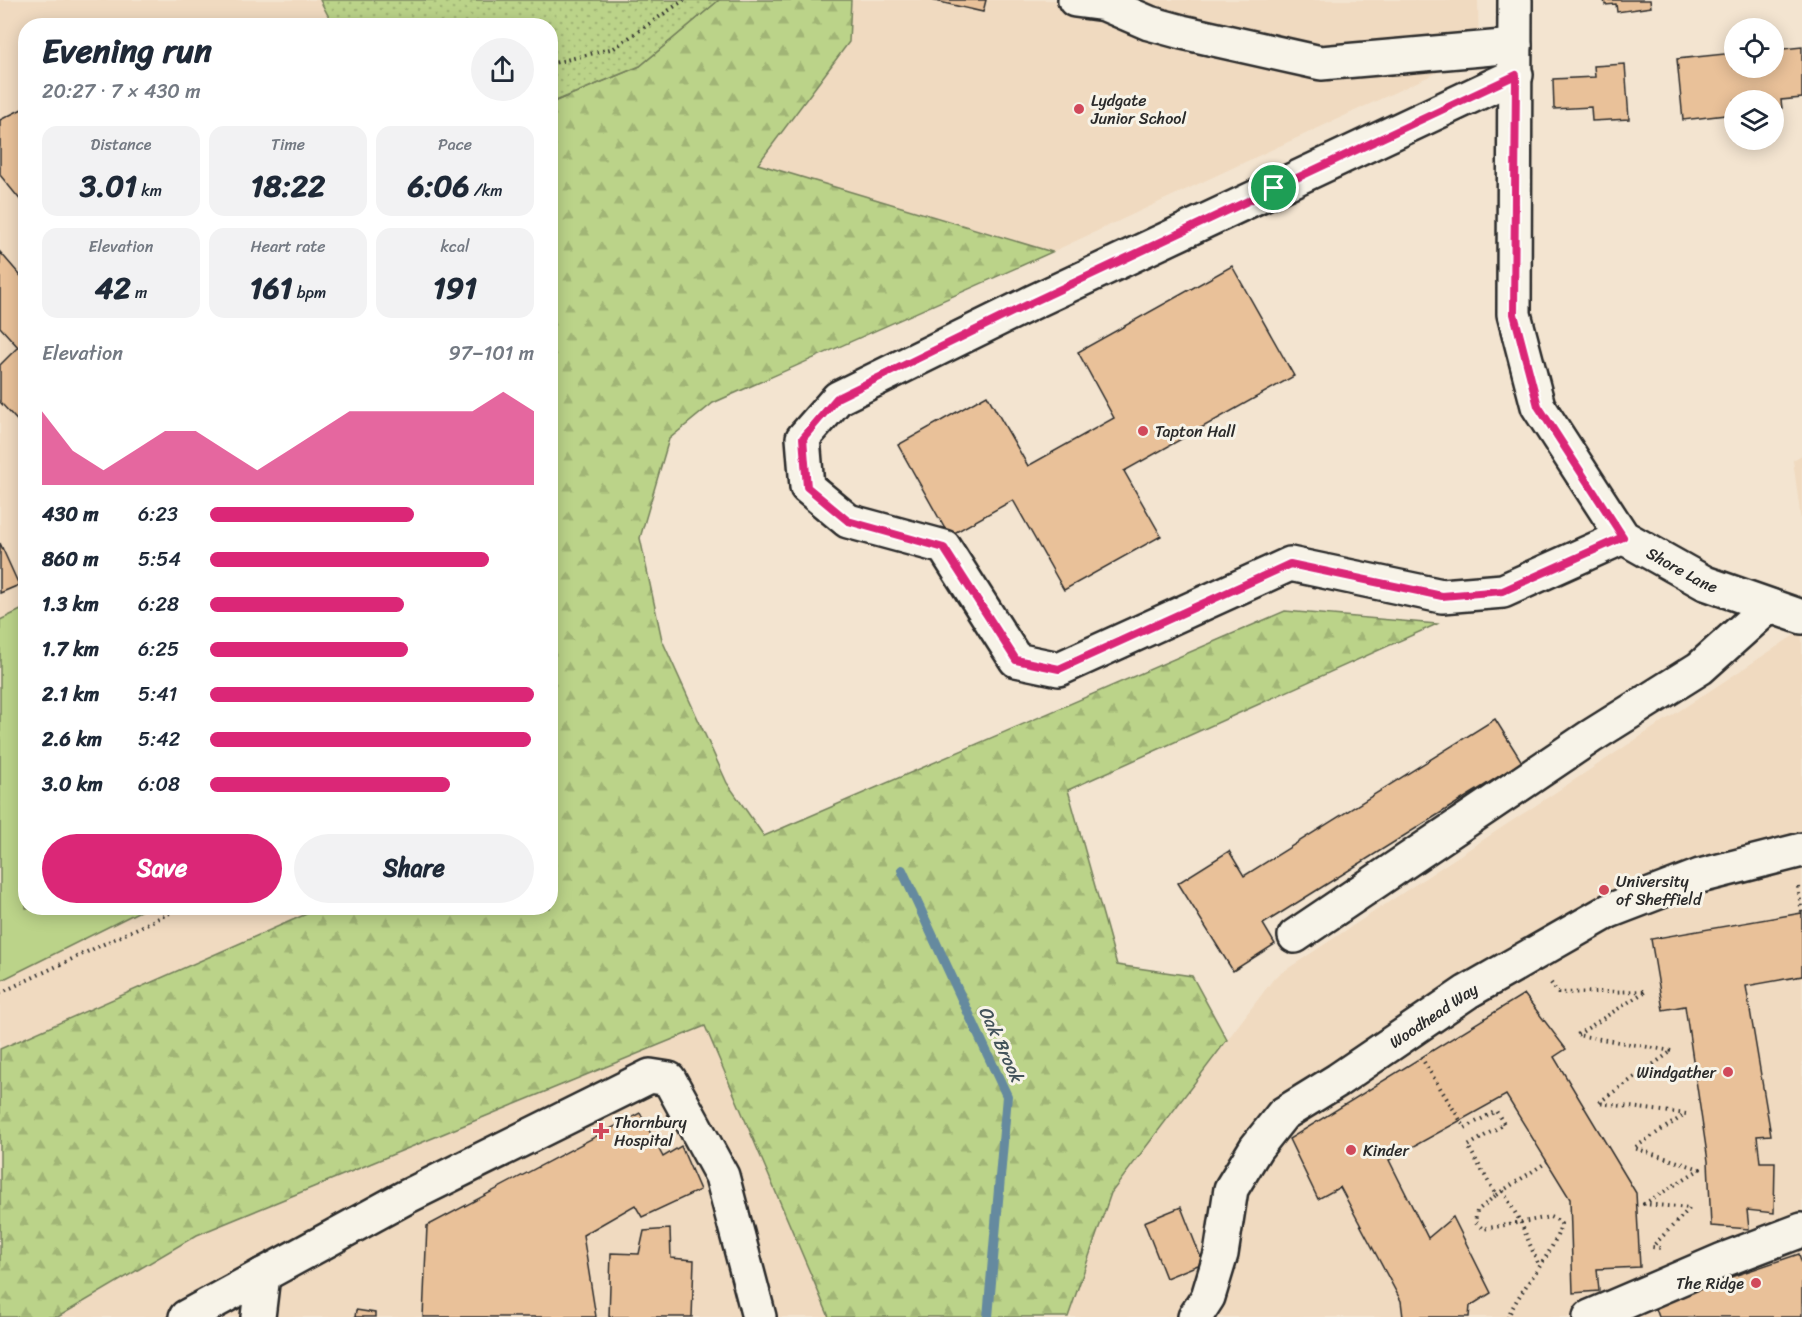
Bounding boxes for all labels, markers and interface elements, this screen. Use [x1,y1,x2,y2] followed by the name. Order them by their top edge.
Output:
[1724,18,1784,150] map controls
[1724,18,1784,78] button: locate
[42,22,212,80] text: Evening run
[471,38,534,101] button: share
[42,74,201,109] text: 20:27 · 7 × 430 m
[1090,86,1186,133] place label: Lydgate Junior School
[1724,90,1784,150] button: layers
[1072,102,1086,116] marker: Lydgate Junior School
[91,130,151,159] text: Distance
[271,130,305,159] text: Time
[438,130,472,159] text: Pace
[80,159,137,213] text: 3.01
[251,159,325,213] text: 18:22
[408,159,470,213] text: 6:06
[1248,162,1299,213] pin
[1257,171,1290,204] icon: arrive
[137,176,162,205] text: km
[470,176,503,205] text: /km
[89,232,153,261] text: Elevation
[250,232,326,261] text: Heart rate
[440,232,470,261] text: kcal
[95,261,131,315] text: 42
[250,261,293,315] text: 161
[433,261,477,315] text: 191
[131,278,147,307] text: m
[293,278,326,307] text: bpm
[42,336,123,371] text: Elevation
[449,336,534,371] text: 97–101 m
[1155,417,1236,446] place label: Tapton Hall
[1136,424,1150,438] marker: Tapton Hall
[42,497,99,532] text: 430 m
[138,497,178,532] text: 6:23
[1641,538,1722,601] street label: Shore Lane
[42,542,99,577] text: 860 m
[138,542,181,577] text: 5:54
[42,587,99,622] text: 1.3 km
[138,587,179,622] text: 6:28
[42,632,99,667] text: 1.7 km
[138,632,179,667] text: 6:25
[42,677,99,712] text: 2.1 km
[138,677,177,712] text: 5:41
[42,722,102,757] text: 2.6 km
[138,722,180,757] text: 5:42
[42,767,103,802] text: 3.0 km
[138,767,180,802] text: 6:08
[42,834,282,903] button: Save
[294,834,534,903] button: Share
[1616,867,1703,914] place label: University of Sheffield
[1597,883,1611,897] marker: University of Sheffield
[1383,974,1484,1056] street label: Woodhead Way
[969,1000,1033,1089] water label: Oak Brook
[1636,1058,1717,1087] place label: Windgather
[1721,1065,1735,1079] marker: Windgather
[614,1108,688,1155] place label: Thornbury Hospital
[592,1122,610,1140] marker: Thornbury Hospital
[1363,1136,1410,1165] place label: Kinder
[1344,1143,1358,1157] marker: Kinder
[1676,1269,1744,1298] place label: The Ridge
[1749,1276,1763,1290] marker: The Ridge

